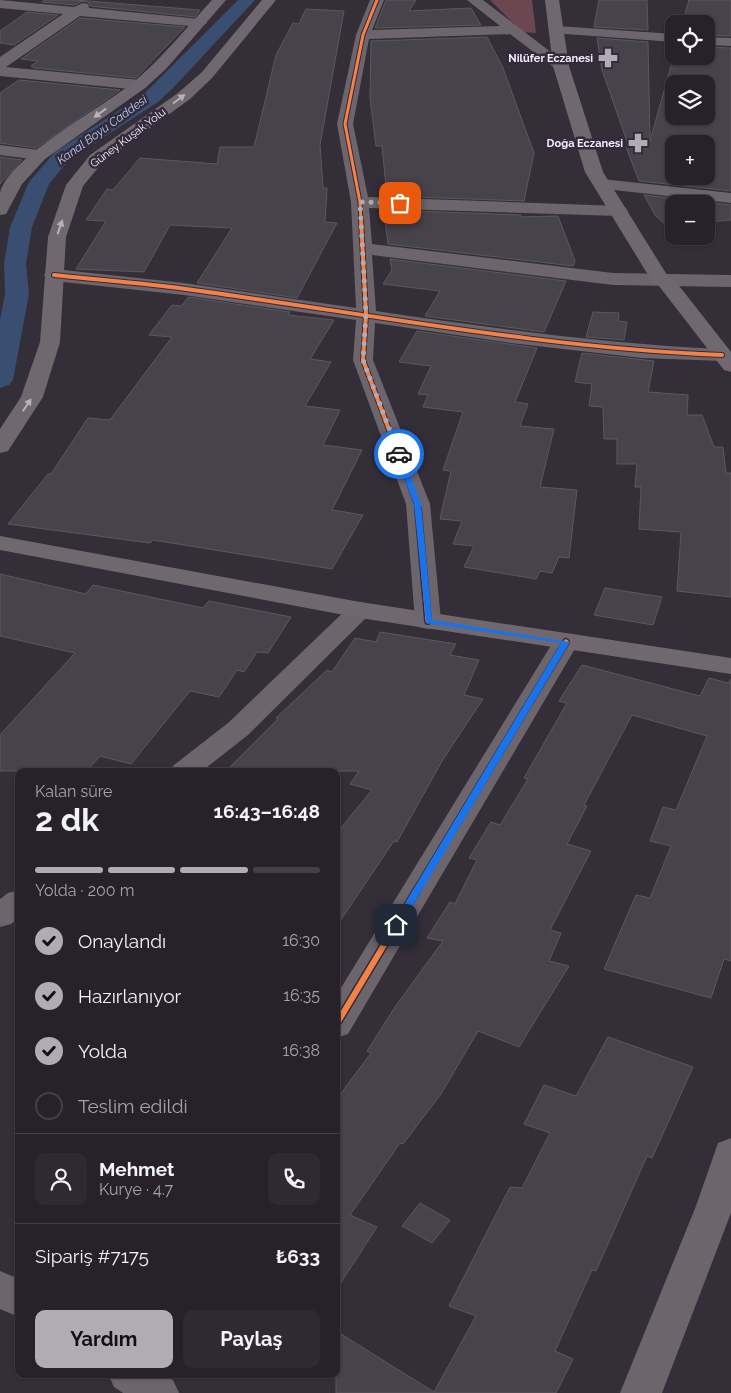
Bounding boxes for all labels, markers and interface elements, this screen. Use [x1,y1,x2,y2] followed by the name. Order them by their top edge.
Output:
[665,15,715,245] map controls
[665,15,715,65] button: locate
[597,47,619,69] pharmacy icon: Nilüfer Eczanesi
[508,52,593,65] place label: Nilüfer Eczanesi
[665,75,715,125] button: layers
[54,92,150,167] water label: Kanal Boyu Caddesi
[172,94,185,105] one-way arrow
[88,105,168,171] street label: Güney Kuşak Yolu
[93,108,107,118] one-way arrow
[627,132,649,154] pharmacy icon: Doğa Eczanesi
[665,135,715,185] button: +
[547,137,623,150] place label: Doğa Eczanesi
[379,182,421,224] pin
[386,189,414,217] icon: bag
[665,195,715,245] button: −
[57,219,64,234] one-way arrow
[22,398,32,412] one-way arrow
[374,429,424,479] courier
[385,440,413,468] icon: car
[35,782,112,801] text: Kalan süre
[214,800,320,822] text: 16:43–16:48
[35,801,99,838] text: 2 dk
[35,881,134,900] text: Yolda · 200 m
[375,904,417,946] pin
[382,911,410,939] icon: home
[35,927,63,955] icon: check
[78,930,166,952] text: Onaylandı
[282,931,320,950] text: 16:30
[35,982,63,1010] icon: check
[78,985,181,1007] text: Hazırlanıyor
[283,986,320,1005] text: 16:35
[35,1037,63,1065] icon: check
[78,1040,127,1062] text: Yolda
[282,1041,320,1060] text: 16:38
[78,1095,188,1117] text: Teslim edildi
[35,1153,87,1205] button: person
[268,1153,320,1205] button: phone
[99,1158,174,1180] text: Mehmet
[99,1180,173,1199] text: Kurye · 4.7
[35,1245,149,1267] text: Sipariş #7175
[276,1245,320,1267] text: ₺633
[35,1310,173,1368] button: Yardım
[183,1310,320,1368] button: Paylaş

